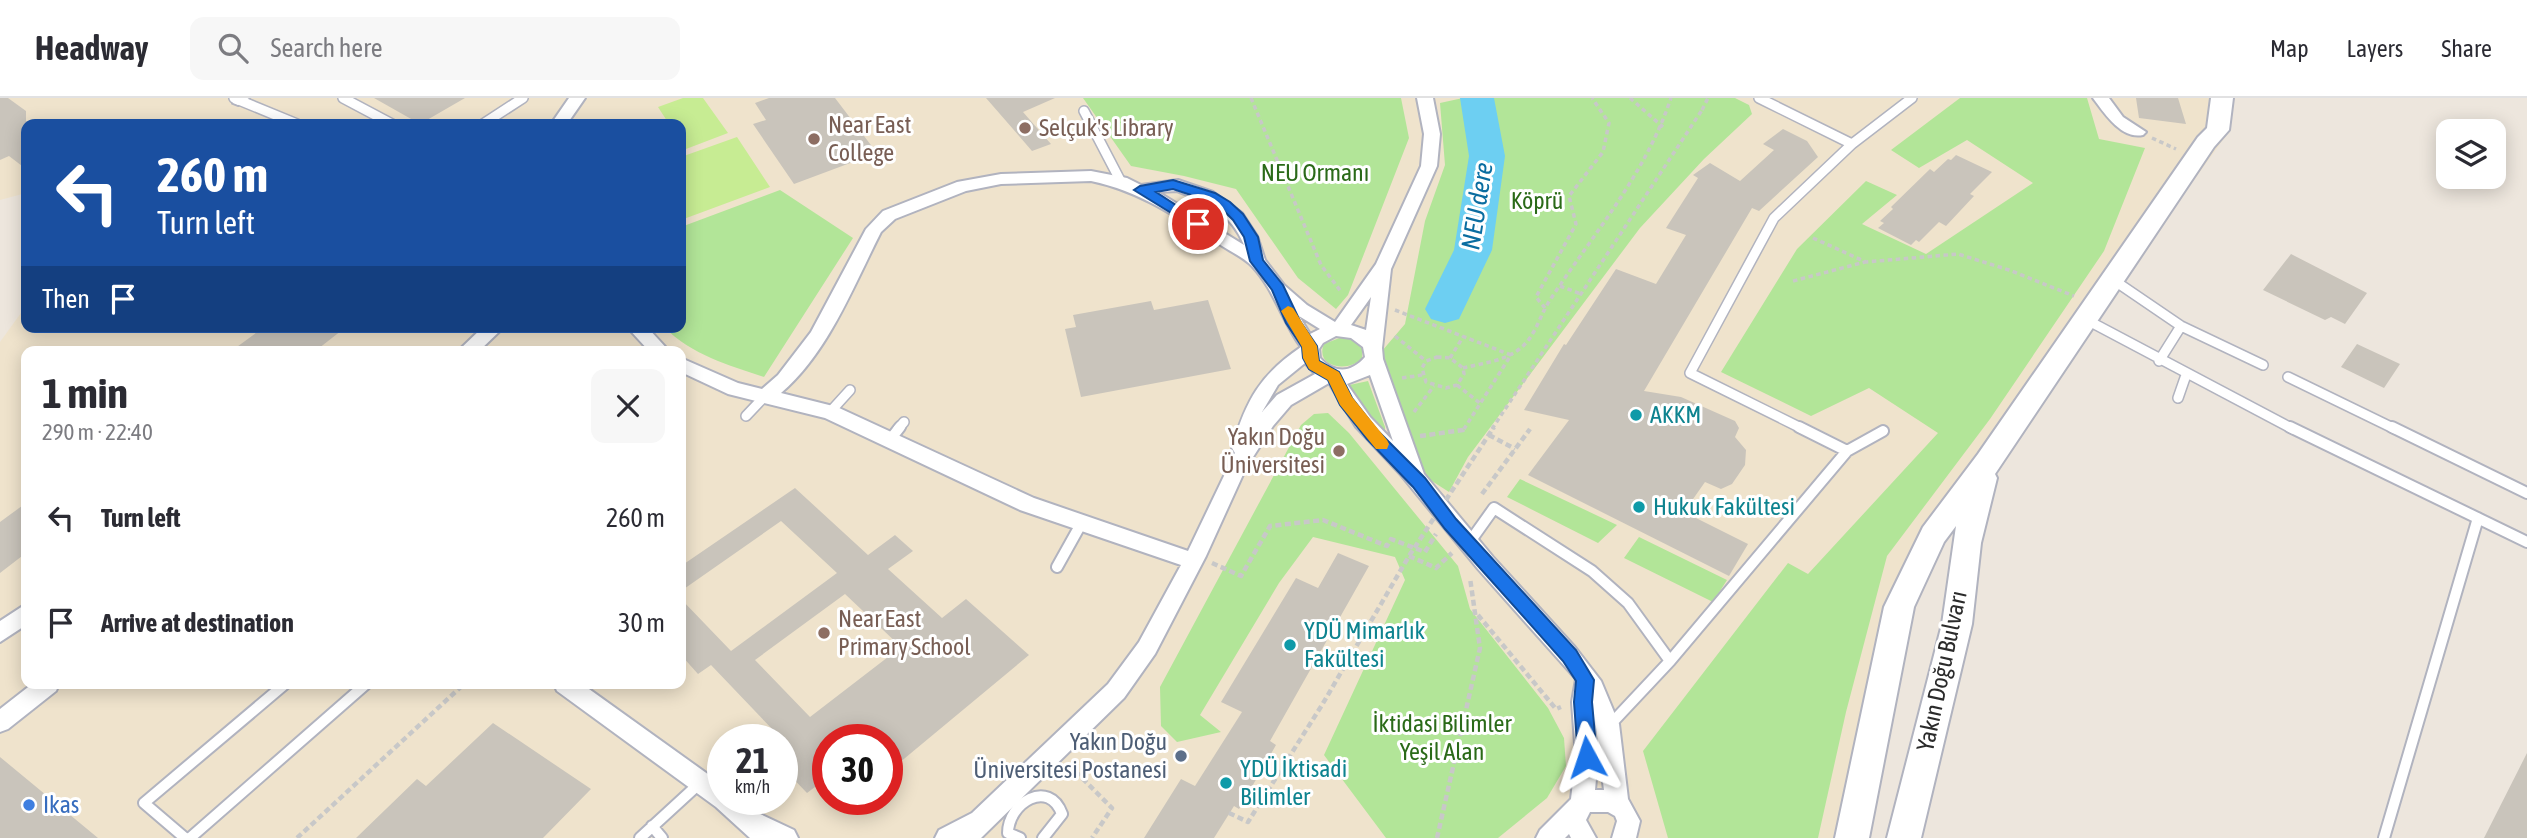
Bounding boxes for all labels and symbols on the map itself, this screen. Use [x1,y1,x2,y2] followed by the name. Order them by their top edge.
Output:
[828,111,911,166] place label: Near East College
[1039,114,1174,141] place label: Selçuk's Library
[1017,120,1033,136] marker: Selçuk's Library
[806,131,822,147] marker: Near East College
[1261,159,1369,186] park label: NEU Ormanı
[1455,160,1499,252] water label: NEU dere
[1511,187,1563,214] park label: Köprü
[1168,194,1228,254] pin
[1650,401,1701,428] place label: AKKM
[1628,407,1644,423] marker: AKKM
[1221,423,1325,478] place label: Yakın Doğu Üniversitesi
[1331,443,1347,459] marker: Yakın Doğu Üniversitesi
[1653,493,1795,520] place label: Hukuk Fakültesi
[1631,499,1647,515] marker: Hukuk Fakültesi
[1911,588,1972,753] street label: Yakın Doğu Bulvarı
[838,605,971,660] place label: Near East Primary School
[1304,617,1426,672] place label: YDÜ Mimarlık Fakültesi
[816,625,832,641] marker: Near East Primary School
[1282,637,1298,653] marker: YDÜ Mimarlık Fakültesi
[1372,710,1512,765] park label: İktidasi Bilimler Yeşil Alan
[1550,720,1624,794] position arrow
[812,724,903,815] speed limit sign: 30
[973,728,1167,783] place label: Yakın Doğu Üniversitesi Postanesi
[1173,748,1189,764] marker: Yakın Doğu Üniversitesi Postanesi
[1240,755,1347,810] place label: YDÜ İktisadi Bilimler
[1218,775,1234,791] marker: YDÜ İktisadi Bilimler
[43,791,79,818] place label: Ikas
[21,797,37,813] marker: Ikas

